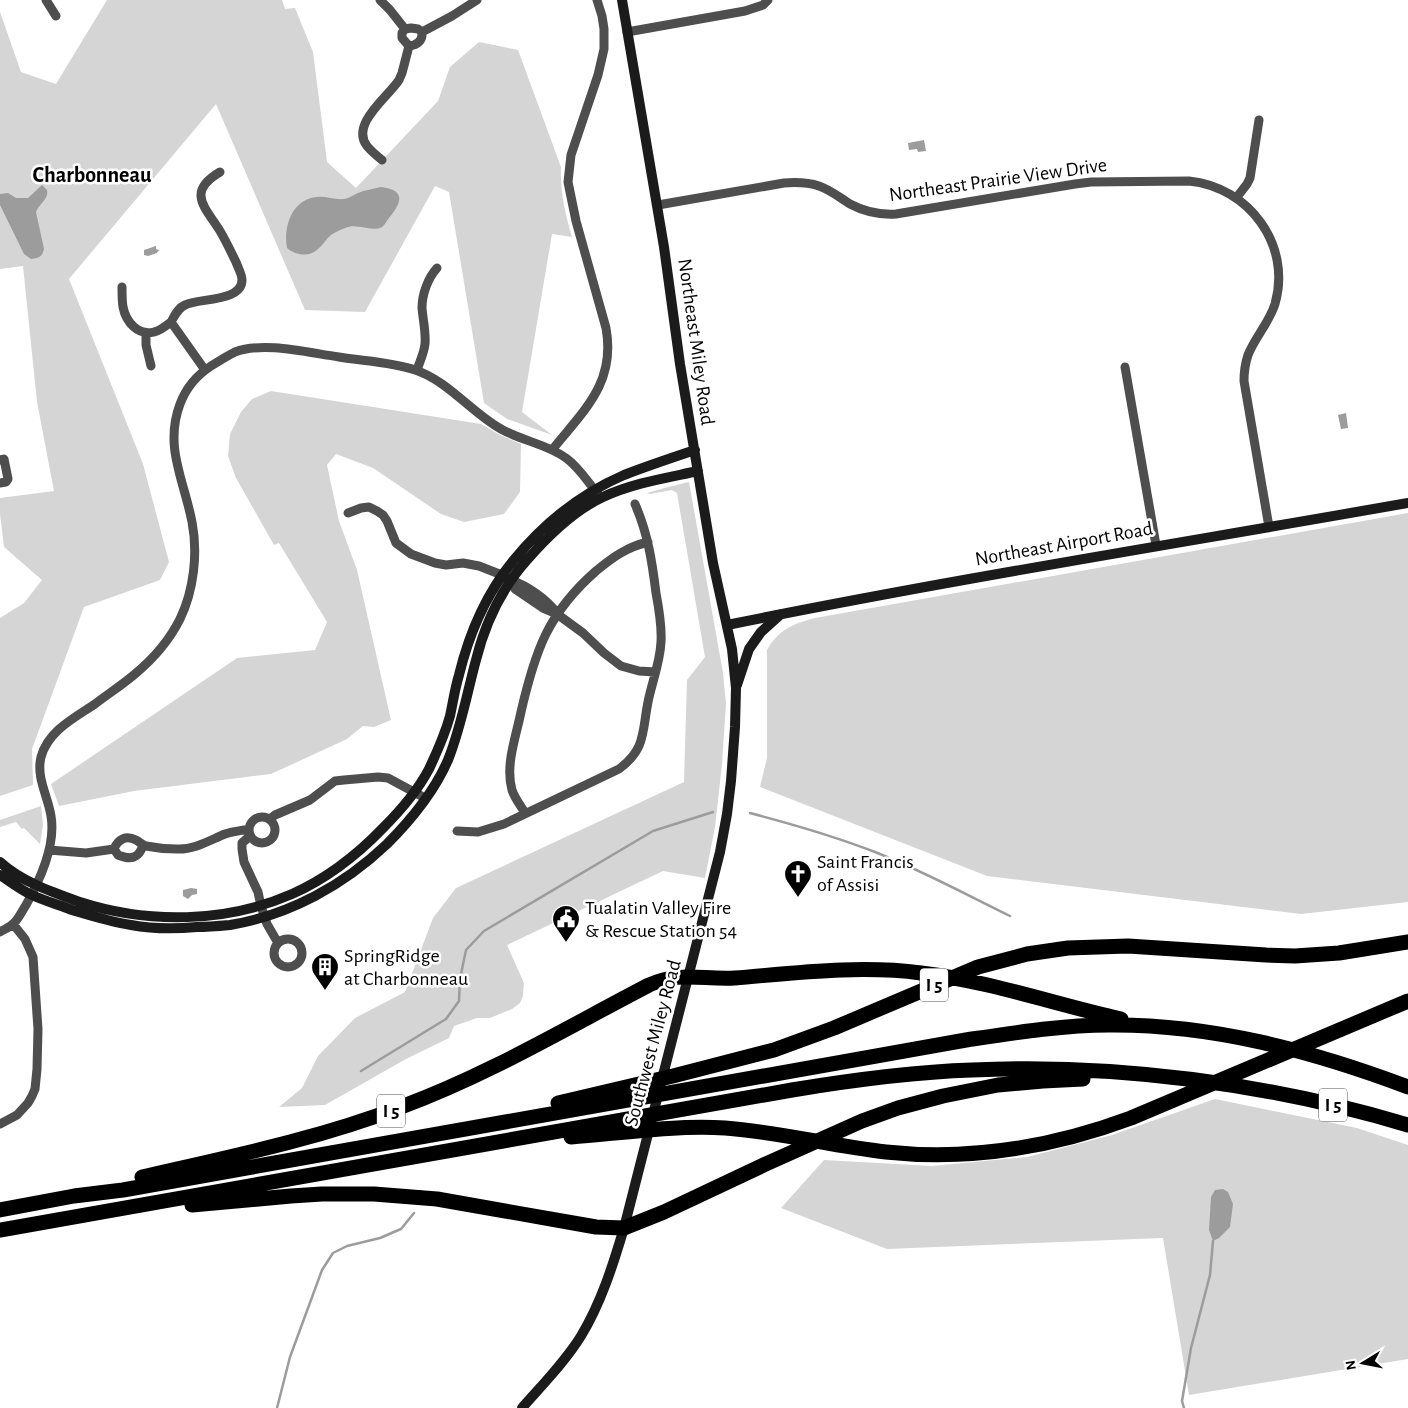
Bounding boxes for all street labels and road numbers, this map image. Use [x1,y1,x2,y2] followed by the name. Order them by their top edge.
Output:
[888,155,1108,205] street label: Northeast Prairie View Drive
[674,257,718,427] street label: Northeast Miley Road
[974,519,1154,569] street label: Northeast Airport Road
[621,958,685,1128] street label: Southwest Miley Road
[920,968,948,1002] road number: I 5
[1319,1088,1347,1122] road number: I 5
[377,1094,405,1128] road number: I 5

